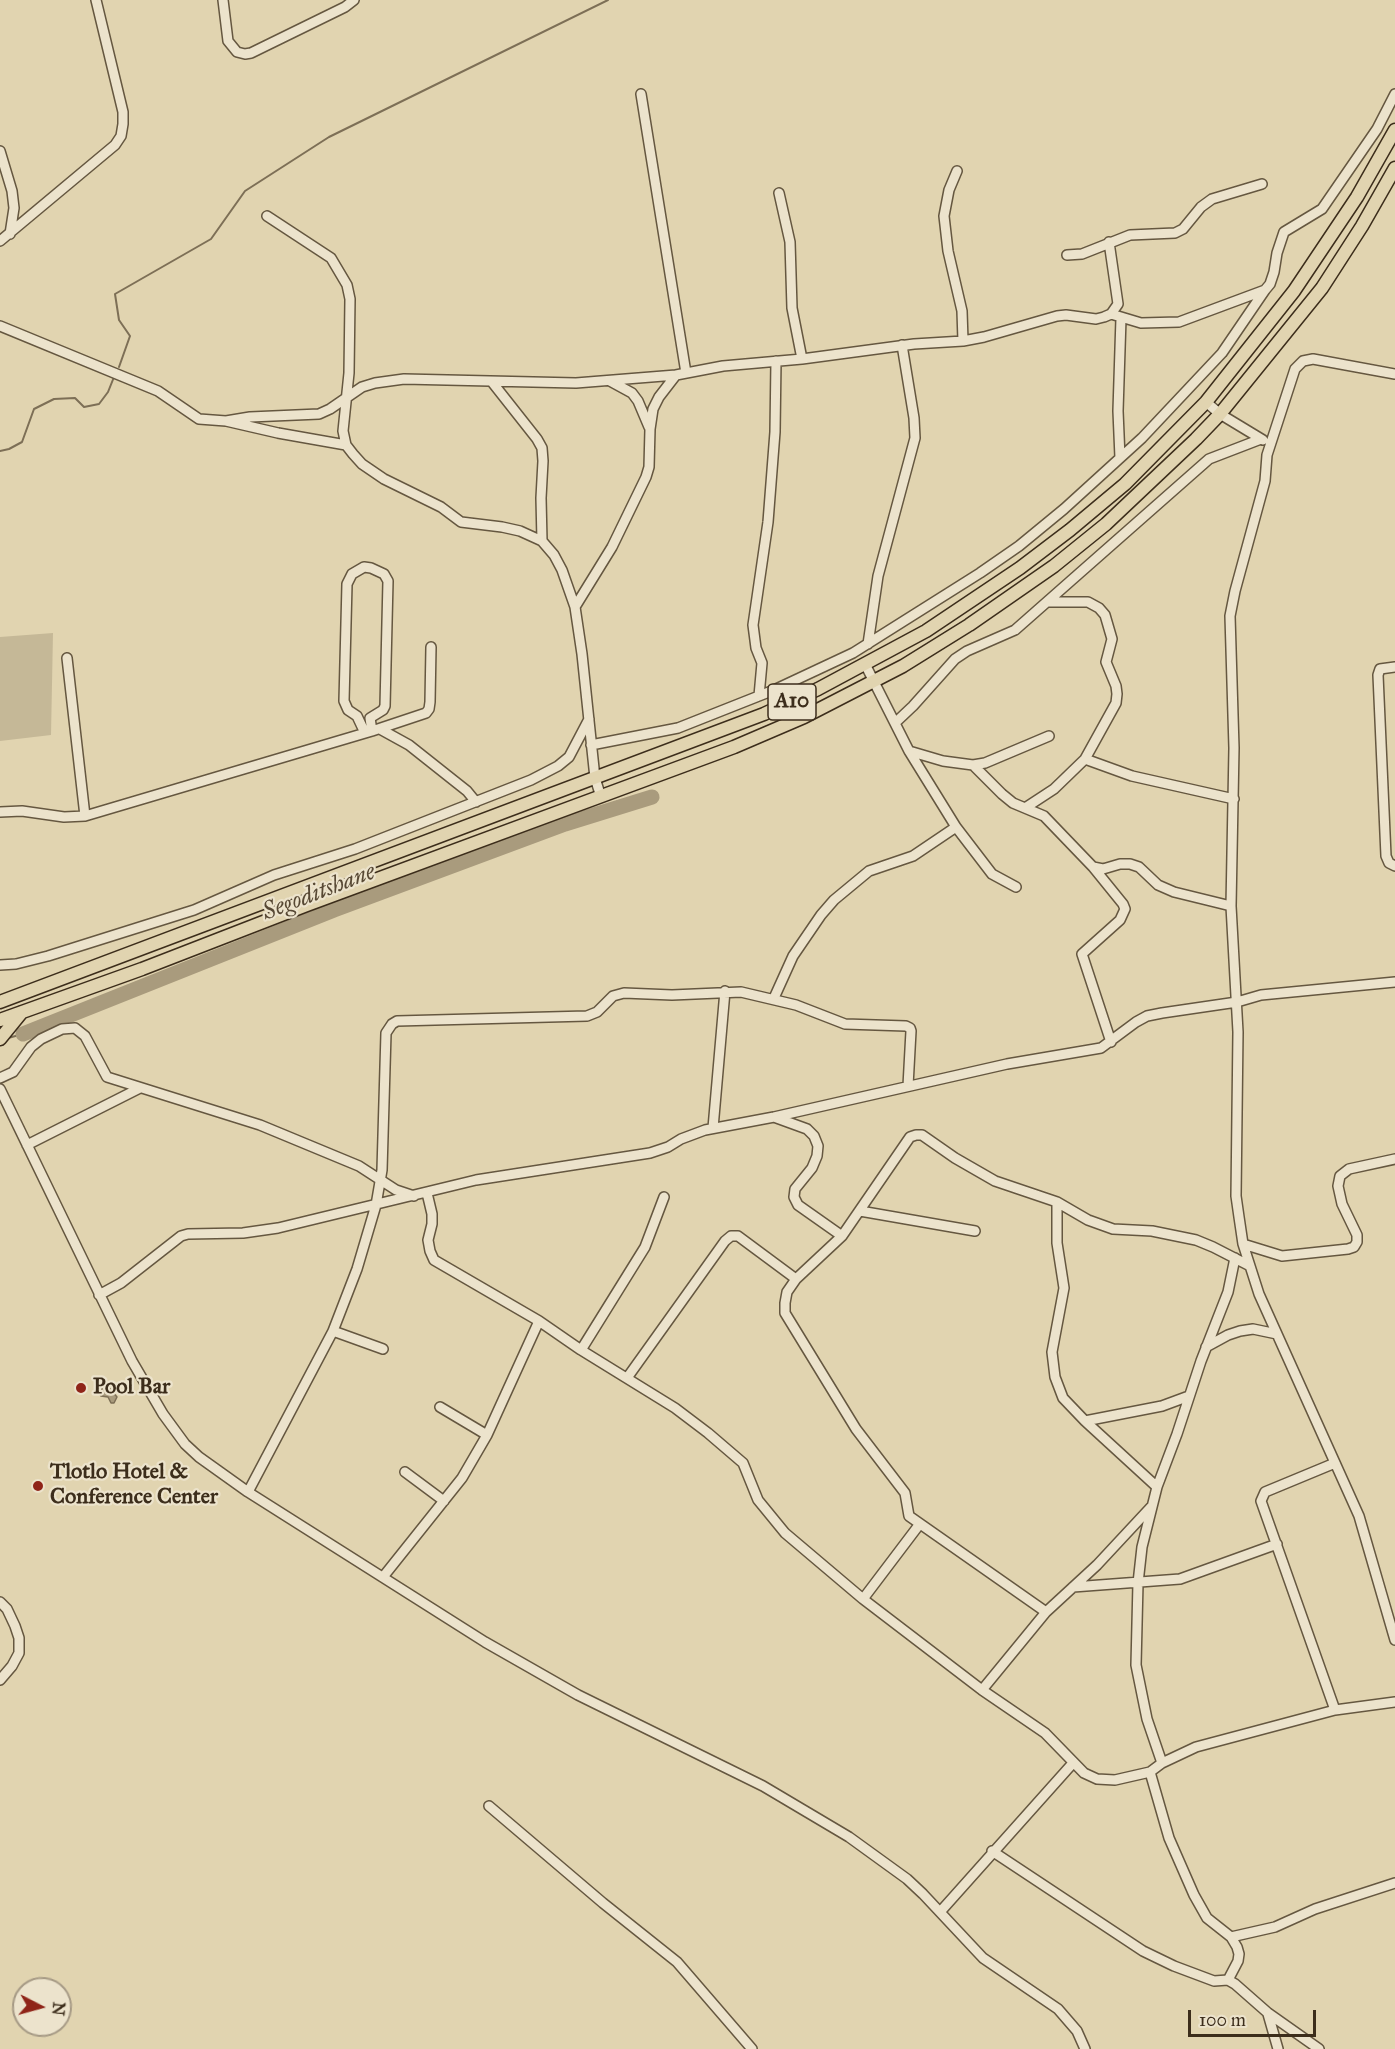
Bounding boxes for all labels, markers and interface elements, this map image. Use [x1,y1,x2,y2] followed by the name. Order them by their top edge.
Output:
[768,684,816,720] road number: A10
[258,858,380,928] water label: Segoditshane
[93,1375,170,1401] place label: Pool Bar
[74,1381,88,1395] marker: Pool Bar
[50,1460,218,1512] place label: Tlotlo Hotel & Conference Center
[31,1479,45,1493] marker: Tlotlo Hotel & Conference Center
[12,1977,72,2037] north arrow
[1191,1998,1318,2036] scale bar
[48,2001,69,2016] text: N
[1199,2009,1246,2031] text: 100 m

